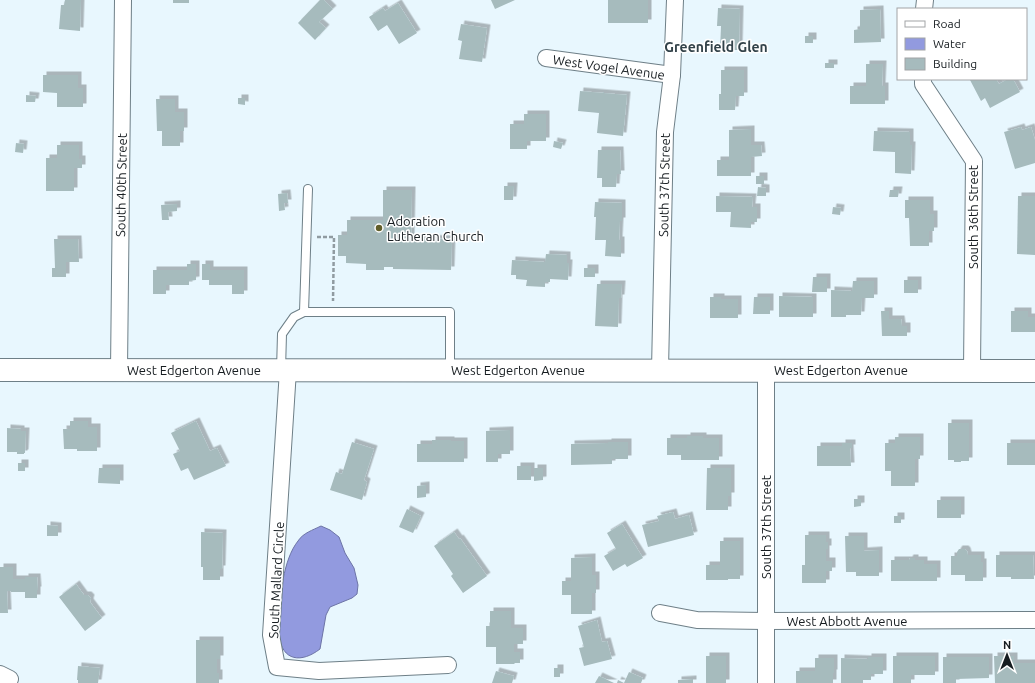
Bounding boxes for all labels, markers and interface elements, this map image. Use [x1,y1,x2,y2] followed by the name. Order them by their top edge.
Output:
[897,8,1027,80] legend
[933,17,961,30] text: Road
[933,37,966,50] text: Water
[664,39,768,55] district label: Greenfield Glen
[552,52,666,82] street label: West Vogel Avenue
[933,57,977,70] text: Building
[113,133,129,237] street label: South 40th Street
[656,133,672,237] street label: South 37th Street
[966,165,980,269] street label: South 36th Street
[387,214,484,243] place label: Adoration Lutheran Church
[374,223,384,233] marker: Adoration Lutheran Church
[127,363,261,377] street label: West Edgerton Avenue
[451,363,585,377] street label: West Edgerton Avenue
[774,363,908,377] street label: West Edgerton Avenue
[759,475,773,579] street label: South 37th Street
[266,521,286,639] street label: South Mallard Circle
[787,614,908,628] street label: West Abbott Avenue
[987,635,1027,675] north arrow
[1003,639,1011,651] text: N

